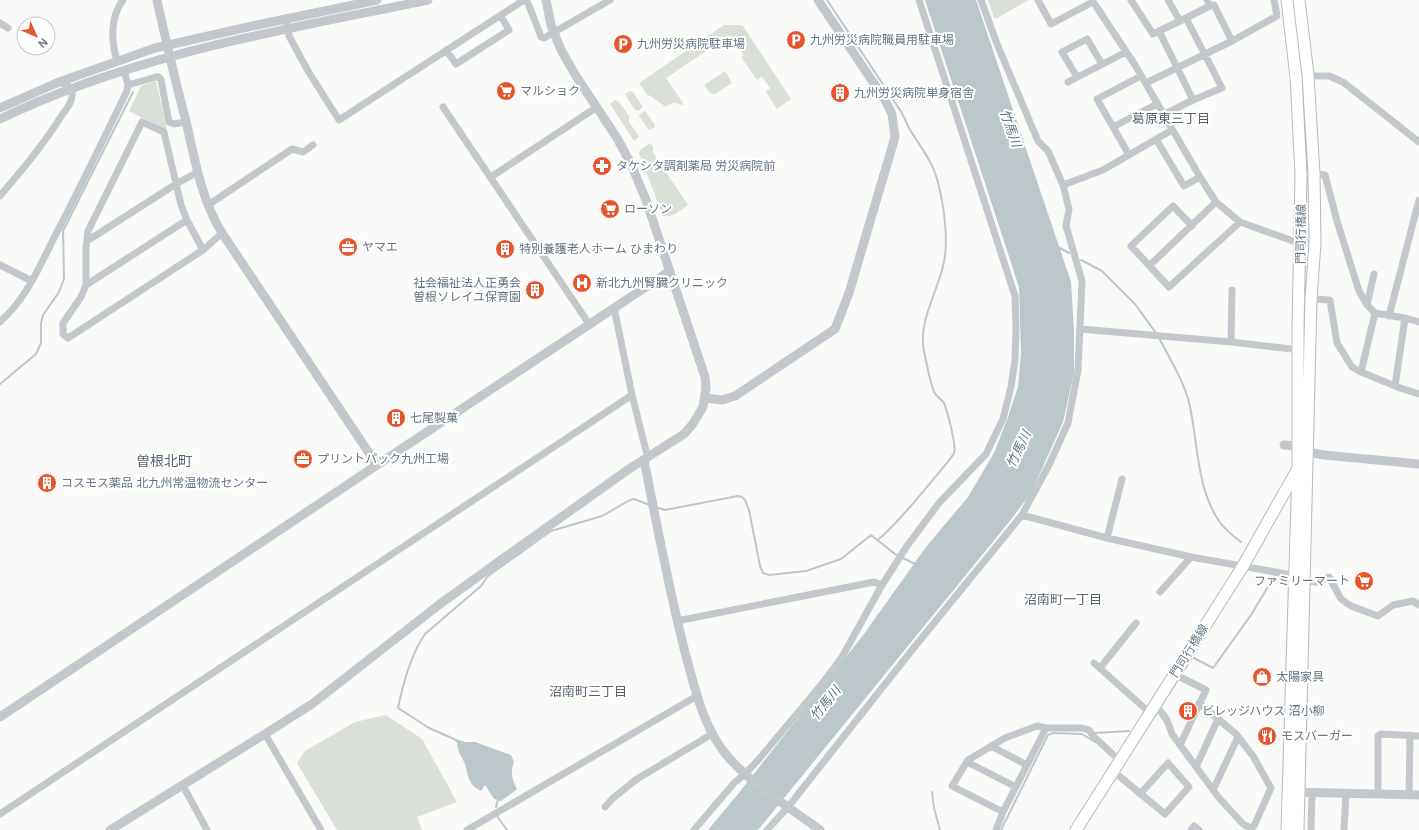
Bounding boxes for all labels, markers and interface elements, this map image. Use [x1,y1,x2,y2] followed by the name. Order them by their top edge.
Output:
[16,16,56,56] north arrow
[785,29,807,51] parking icon: 九州労災病院職員用駐車場
[612,33,634,55] parking icon: 九州労災病院駐車場
[810,33,954,47] place label: 九州労災病院職員用駐車場
[36,36,50,50] text: N
[637,37,745,51] place label: 九州労災病院駐車場
[495,80,517,102] supermarket icon: マルショク
[829,82,851,104] building icon: 九州労災病院単身宿舎
[520,84,580,98] place label: マルショク
[854,86,974,100] place label: 九州労災病院単身宿舎
[997,107,1025,151] water label: 竹馬川
[1132,111,1210,126] district label: 葛原東三丁目
[591,155,613,177] pharmacy icon: タケシタ調剤薬局 労災病院前
[616,159,775,173] place label: タケシタ調剤薬局 労災病院前
[599,198,621,220] supermarket icon: ローソン
[624,202,672,216] place label: ローソン
[1293,204,1309,264] street label: 門司行橋線
[337,236,359,258] office icon: ヤマエ
[494,238,516,260] building icon: 特別養護老人ホーム ひまわり
[362,240,398,254] place label: ヤマエ
[519,242,678,256] place label: 特別養護老人ホーム ひまわり
[571,272,593,294] hospital icon: 新北九州腎臓クリニック
[413,276,521,304] place label: 社会福祉法人正勇会 曽根ソレイユ保育園
[596,276,728,290] place label: 新北九州腎臓クリニック
[524,279,546,301] building icon: 社会福祉法人正勇会 曽根ソレイユ保育園
[385,407,407,429] building icon: 七尾製菓
[410,411,458,425] place label: 七尾製菓
[1003,427,1035,470] water label: 竹馬川
[292,448,314,470] office icon: プリントパック九州工場
[317,452,449,466] place label: プリントパック九州工場
[136,453,192,469] district label: 曽根北町
[36,472,58,494] building icon: コスモス薬品 北九州常温物流センター
[61,476,268,490] place label: コスモス薬品 北九州常温物流センター
[1353,570,1375,592] supermarket icon: ファミリーマート
[1254,574,1350,588] place label: ファミリーマート
[1024,592,1102,607] district label: 沼南町一丁目
[1167,622,1211,680] street label: 門司行橋線
[1251,666,1273,688] shop icon: 太陽家具
[1276,670,1324,684] place label: 太陽家具
[807,682,845,723] water label: 竹馬川
[549,684,627,699] district label: 沼南町三丁目
[1177,700,1199,722] building icon: ビレッジハウス 沼小柳
[1202,704,1325,718] place label: ビレッジハウス 沼小柳
[1256,725,1278,747] restaurant icon: モスバーガー
[1281,729,1353,743] place label: モスバーガー

